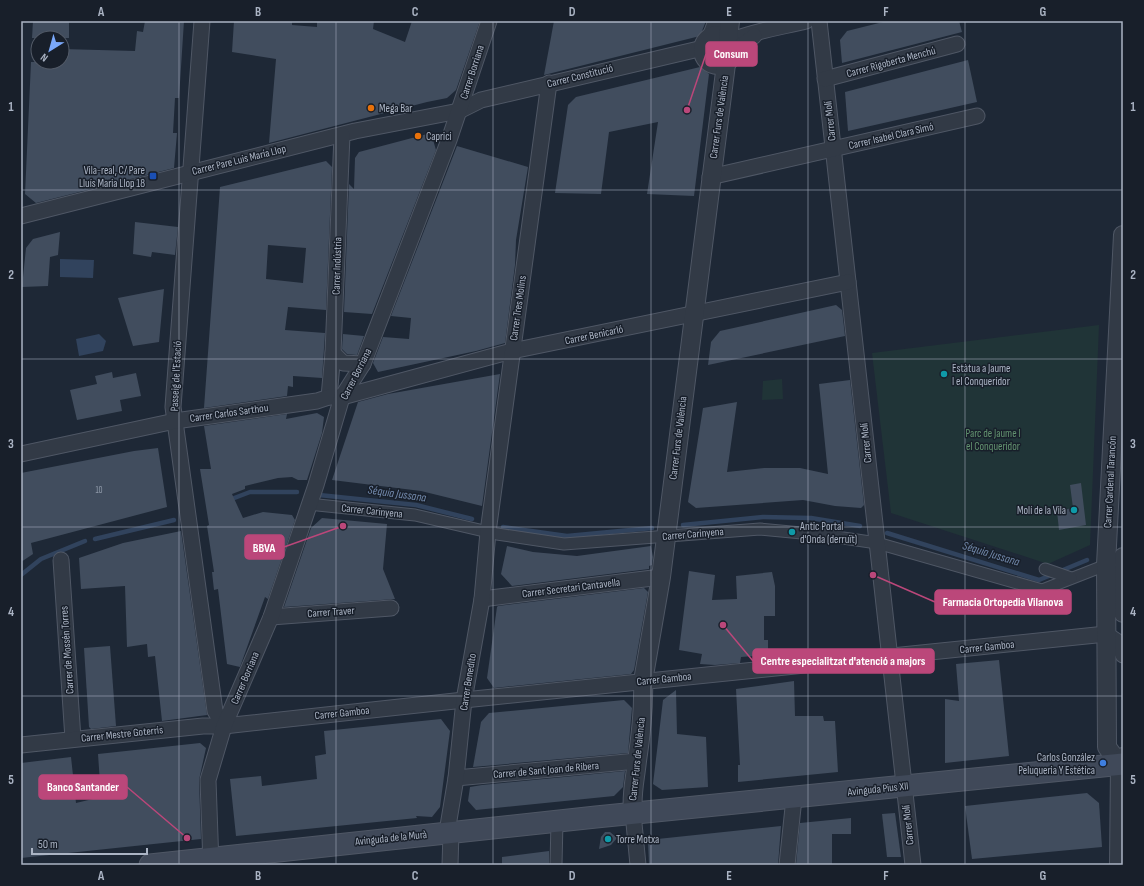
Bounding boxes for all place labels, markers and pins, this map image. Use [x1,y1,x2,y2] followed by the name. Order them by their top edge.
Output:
[706,42,757,66] callout: Consum
[379,102,413,115] place label: Mega Bar
[366,103,376,113] marker: Mega Bar
[426,130,452,143] place label: Caprici
[413,131,423,141] marker: Caprici
[79,164,145,190] place label: Vila-real, C/ Pare Lluís Maria Llop 18
[148,171,158,181] marker: Vila-real, C/ Pare Lluís Maria Llop 18
[952,362,1011,388] place label: Estàtua a Jaume I el Conqueridor
[939,369,949,379] marker: Estàtua a Jaume I el Conqueridor
[1017,504,1066,517] place label: Molí de la Vila
[1069,505,1079,515] marker: Molí de la Vila
[799,520,857,546] place label: Antic Portal d'Onda (derruït)
[787,527,797,537] marker: Antic Portal d'Onda (derruït)
[245,535,284,559] callout: BBVA
[935,590,1071,614] callout: Farmacia Ortopedia Vilanova
[753,649,934,673] callout: Centre especialitzat d'atenció a majors
[1018,751,1095,777] place label: Carlos González Peluqueria Y Estética
[1098,758,1108,768] marker: Carlos González Peluqueria Y Estética
[39,775,127,799] callout: Banco Santander
[616,833,659,846] place label: Torre Motxa
[603,834,613,844] marker: Torre Motxa

